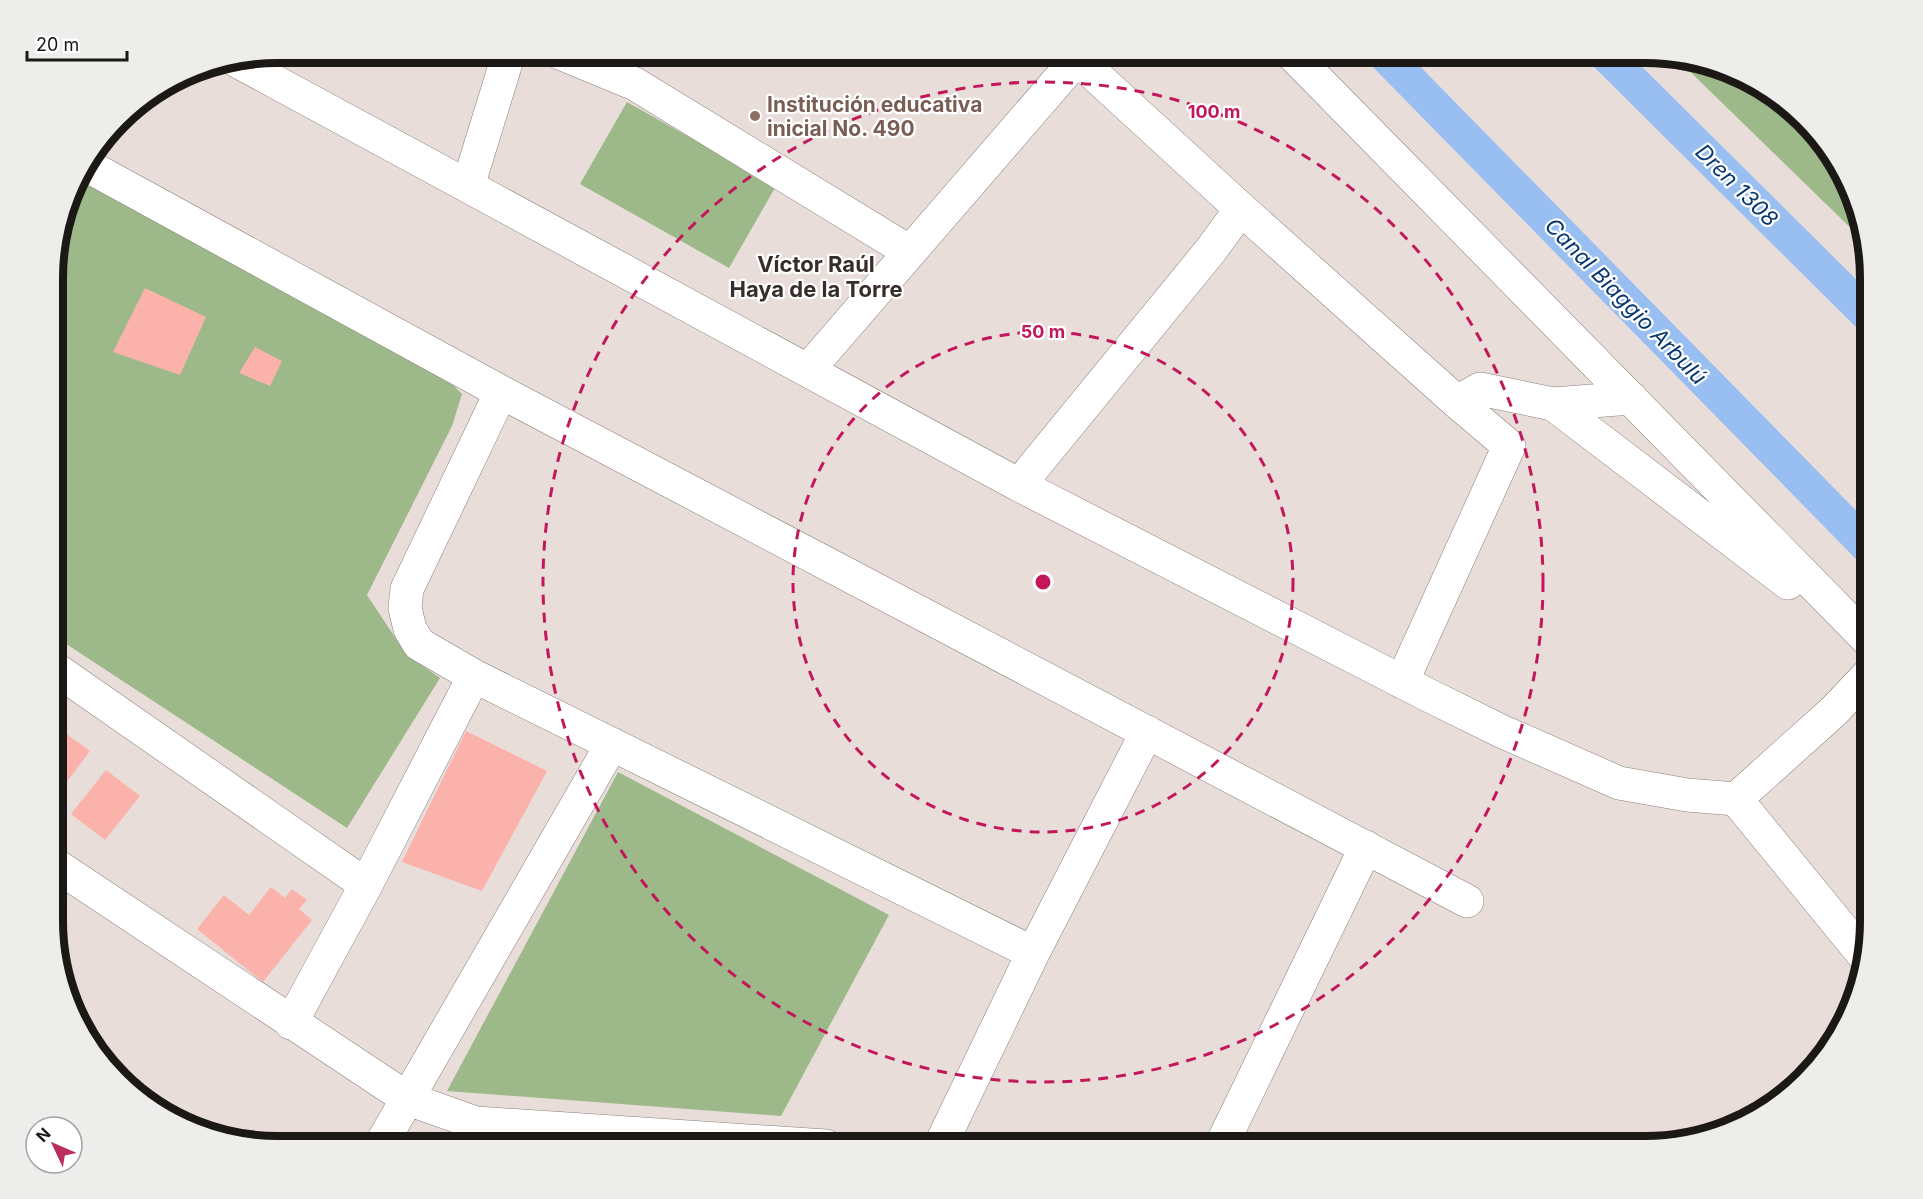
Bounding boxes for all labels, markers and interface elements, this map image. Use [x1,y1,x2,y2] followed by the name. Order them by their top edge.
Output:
[27,24,128,62] scale bar
[36,34,79,55] text: 20 m
[767,92,982,141] place label: Institución educativa inicial No. 490
[1188,101,1240,122] text: 100 m
[748,109,762,123] marker: Institución educativa inicial No. 490
[1690,138,1784,232] water label: Dren 1308
[1540,212,1712,390] water label: Canal Biaggio Arbulú
[729,251,903,302] district label: Víctor Raúl Haya de la Torre
[1021,321,1065,342] text: 50 m
[1033,572,1053,592] centre of rings
[24,1115,84,1175] north arrow
[32,1123,55,1146] text: N

